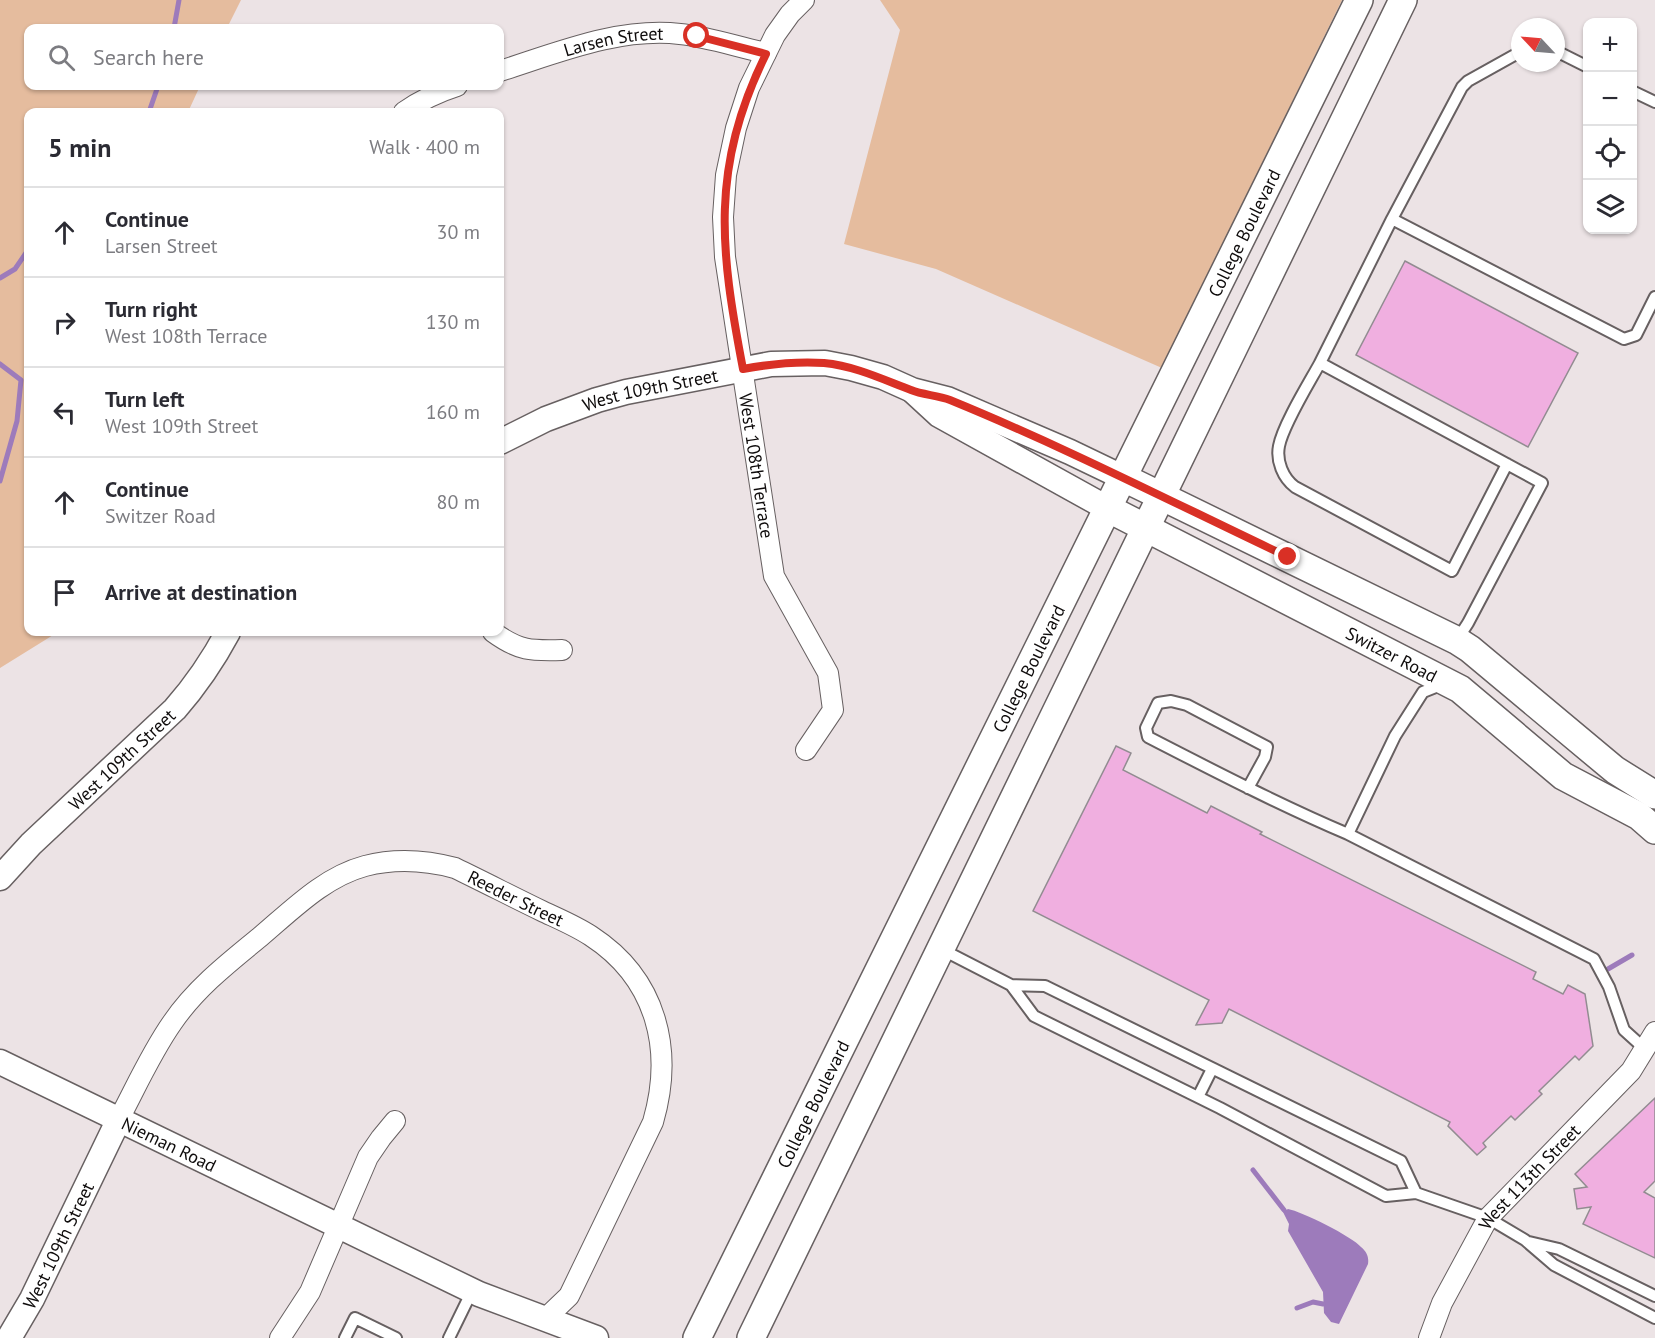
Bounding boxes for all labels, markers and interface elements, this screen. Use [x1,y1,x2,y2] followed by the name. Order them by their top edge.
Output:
[1511,18,1565,72] north arrow
[1583,18,1637,234] map controls
[1583,18,1637,72] button: +
[561,21,664,61] street label: Larsen Street
[683,22,709,48] route start
[24,24,504,90] search box
[45,41,78,74] icon: search
[93,43,204,71] text: Search here
[1583,72,1637,126] button: −
[1583,126,1637,180] button: locate
[48,131,111,164] text: 5 min
[369,134,480,160] text: Walk · 400 m
[1202,165,1285,301] street label: College Boulevard
[1583,180,1637,234] button: layers
[105,205,189,233] text: Continue
[48,216,81,249] icon: ahead
[437,219,480,245] text: 30 m
[105,233,218,259] text: Larsen Street
[105,295,197,323] text: Turn right
[48,306,81,339] icon: right
[426,309,480,335] text: 130 m
[105,323,268,349] text: West 108th Terrace
[579,363,720,416] street label: West 109th Street
[105,385,185,413] text: Turn left
[735,392,780,540] street label: West 108th Terrace
[48,396,81,429] icon: left
[426,399,480,425] text: 160 m
[105,413,258,439] text: West 109th Street
[105,475,189,503] text: Continue
[48,486,81,519] icon: ahead
[437,489,480,515] text: 80 m
[105,503,216,529] text: Switzer Road
[1274,543,1300,569] route end
[48,576,81,609] icon: arrive
[105,578,297,606] text: Arrive at destination
[987,601,1070,736] street label: College Boulevard
[1342,621,1441,687] street label: Switzer Road
[63,704,180,815] street label: West 109th Street
[464,865,568,931] street label: Reeder Street
[771,1036,854,1172] street label: College Boulevard
[118,1111,220,1177] street label: Nieman Road
[1473,1119,1585,1233] street label: West 113th Street
[17,1178,98,1313] street label: West 109th Street

